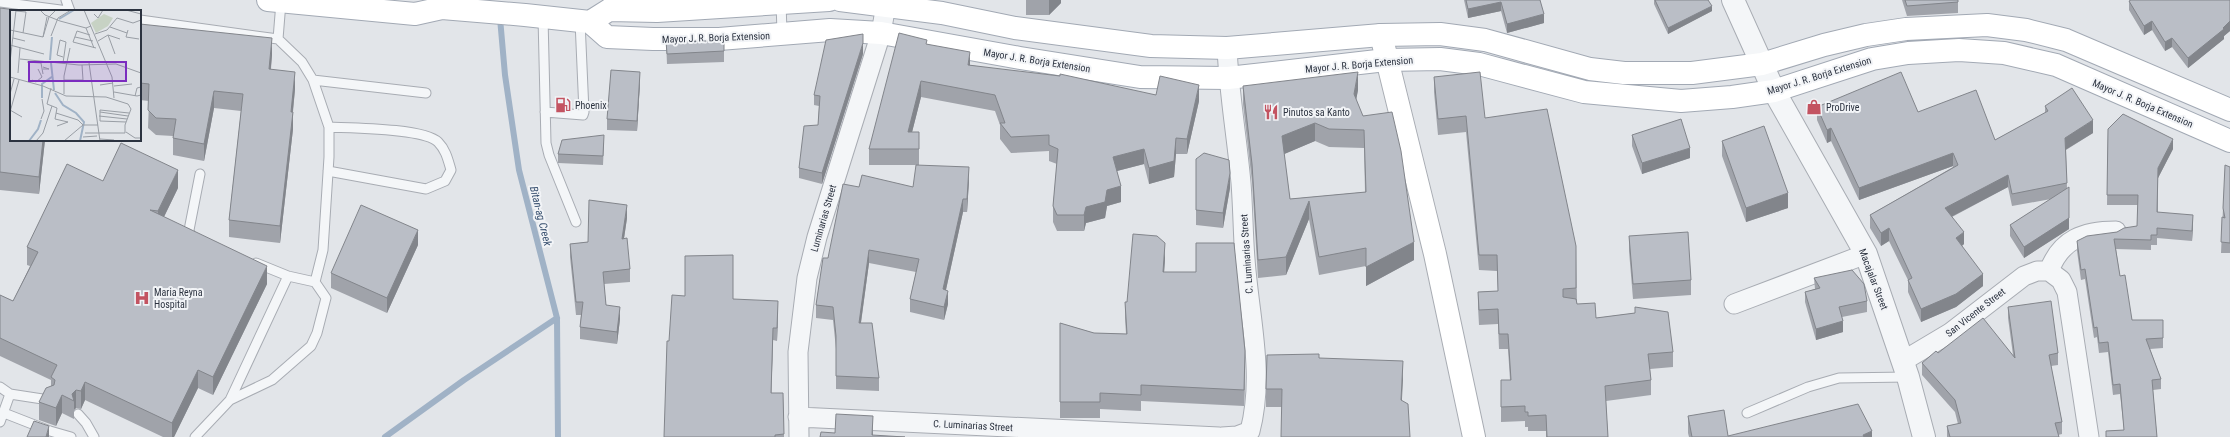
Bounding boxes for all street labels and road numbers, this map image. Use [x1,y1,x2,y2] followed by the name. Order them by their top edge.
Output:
[662,30,770,45] street label: Mayor J. R. Borja Extension
[983,47,1091,74] street label: Mayor J. R. Borja Extension
[1305,54,1414,75] street label: Mayor J. R. Borja Extension
[1766,54,1873,97] street label: Mayor J. R. Borja Extension
[2091,77,2195,130] street label: Mayor J. R. Borja Extension
[809,183,838,253] street label: Luminarias Street
[1238,214,1255,294] street label: C. Luminarias Street
[1857,247,1890,311] street label: Macajalar Street
[1943,286,2007,339] street label: San Vicente Street
[933,418,1013,433] street label: C. Luminarias Street

